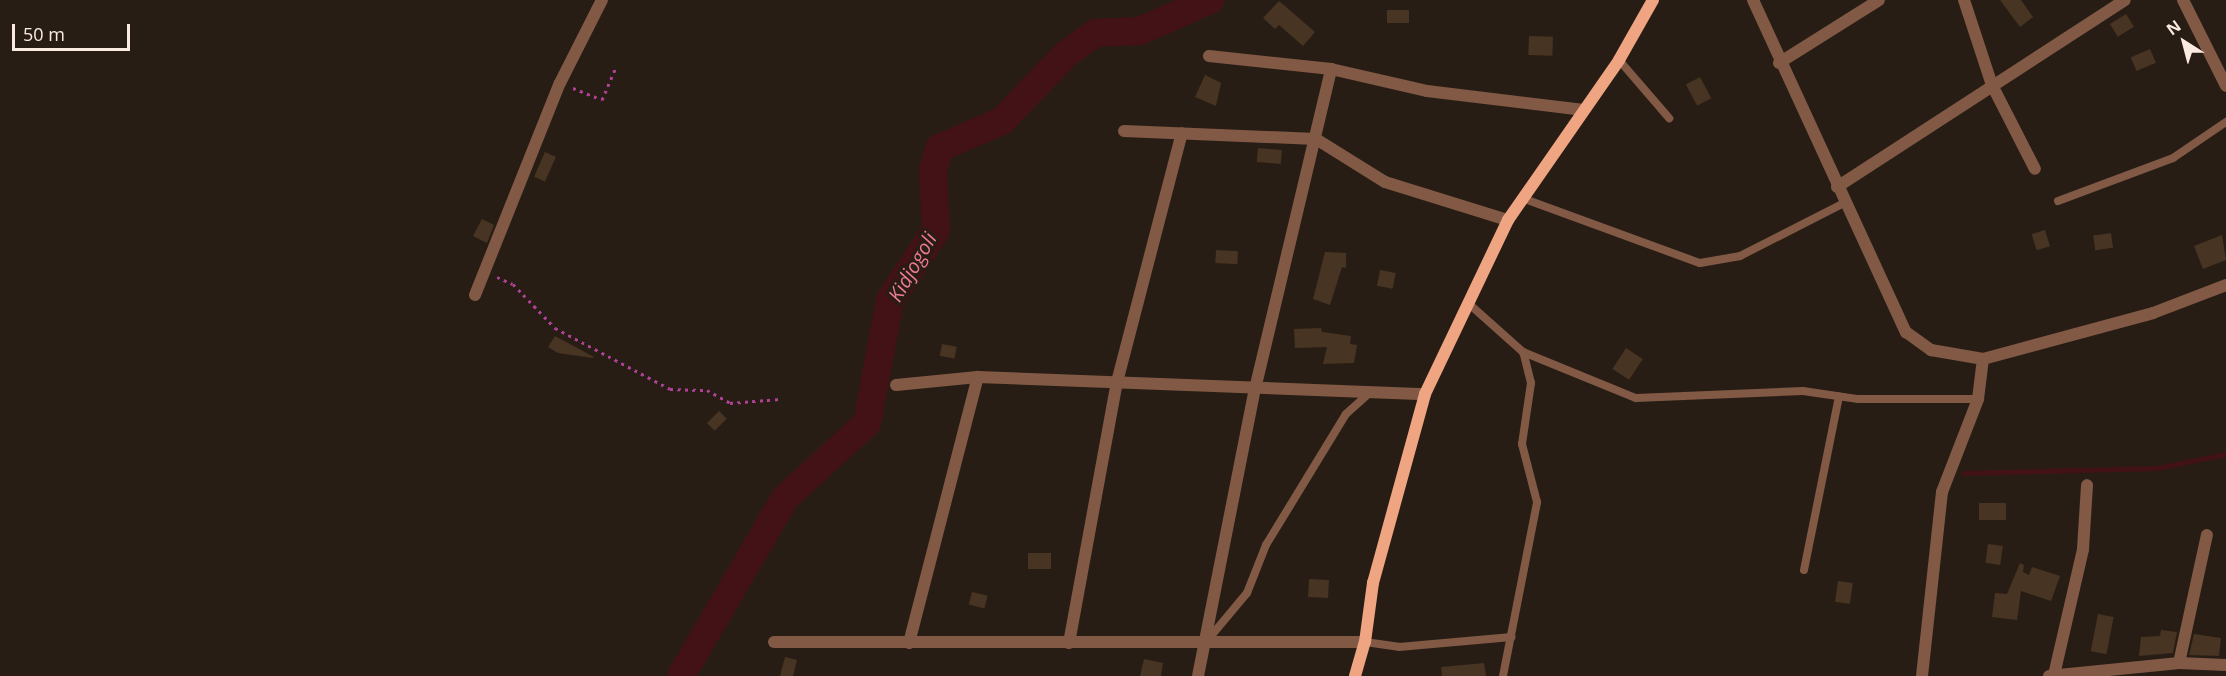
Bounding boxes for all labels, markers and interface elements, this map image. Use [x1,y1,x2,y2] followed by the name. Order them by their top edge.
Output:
[15,12,134,50] scale bar
[2154,12,2214,72] north arrow
[2162,15,2185,40] text: N
[23,22,65,46] text: 50 m
[883,228,941,306] water label: Kidjogoli

